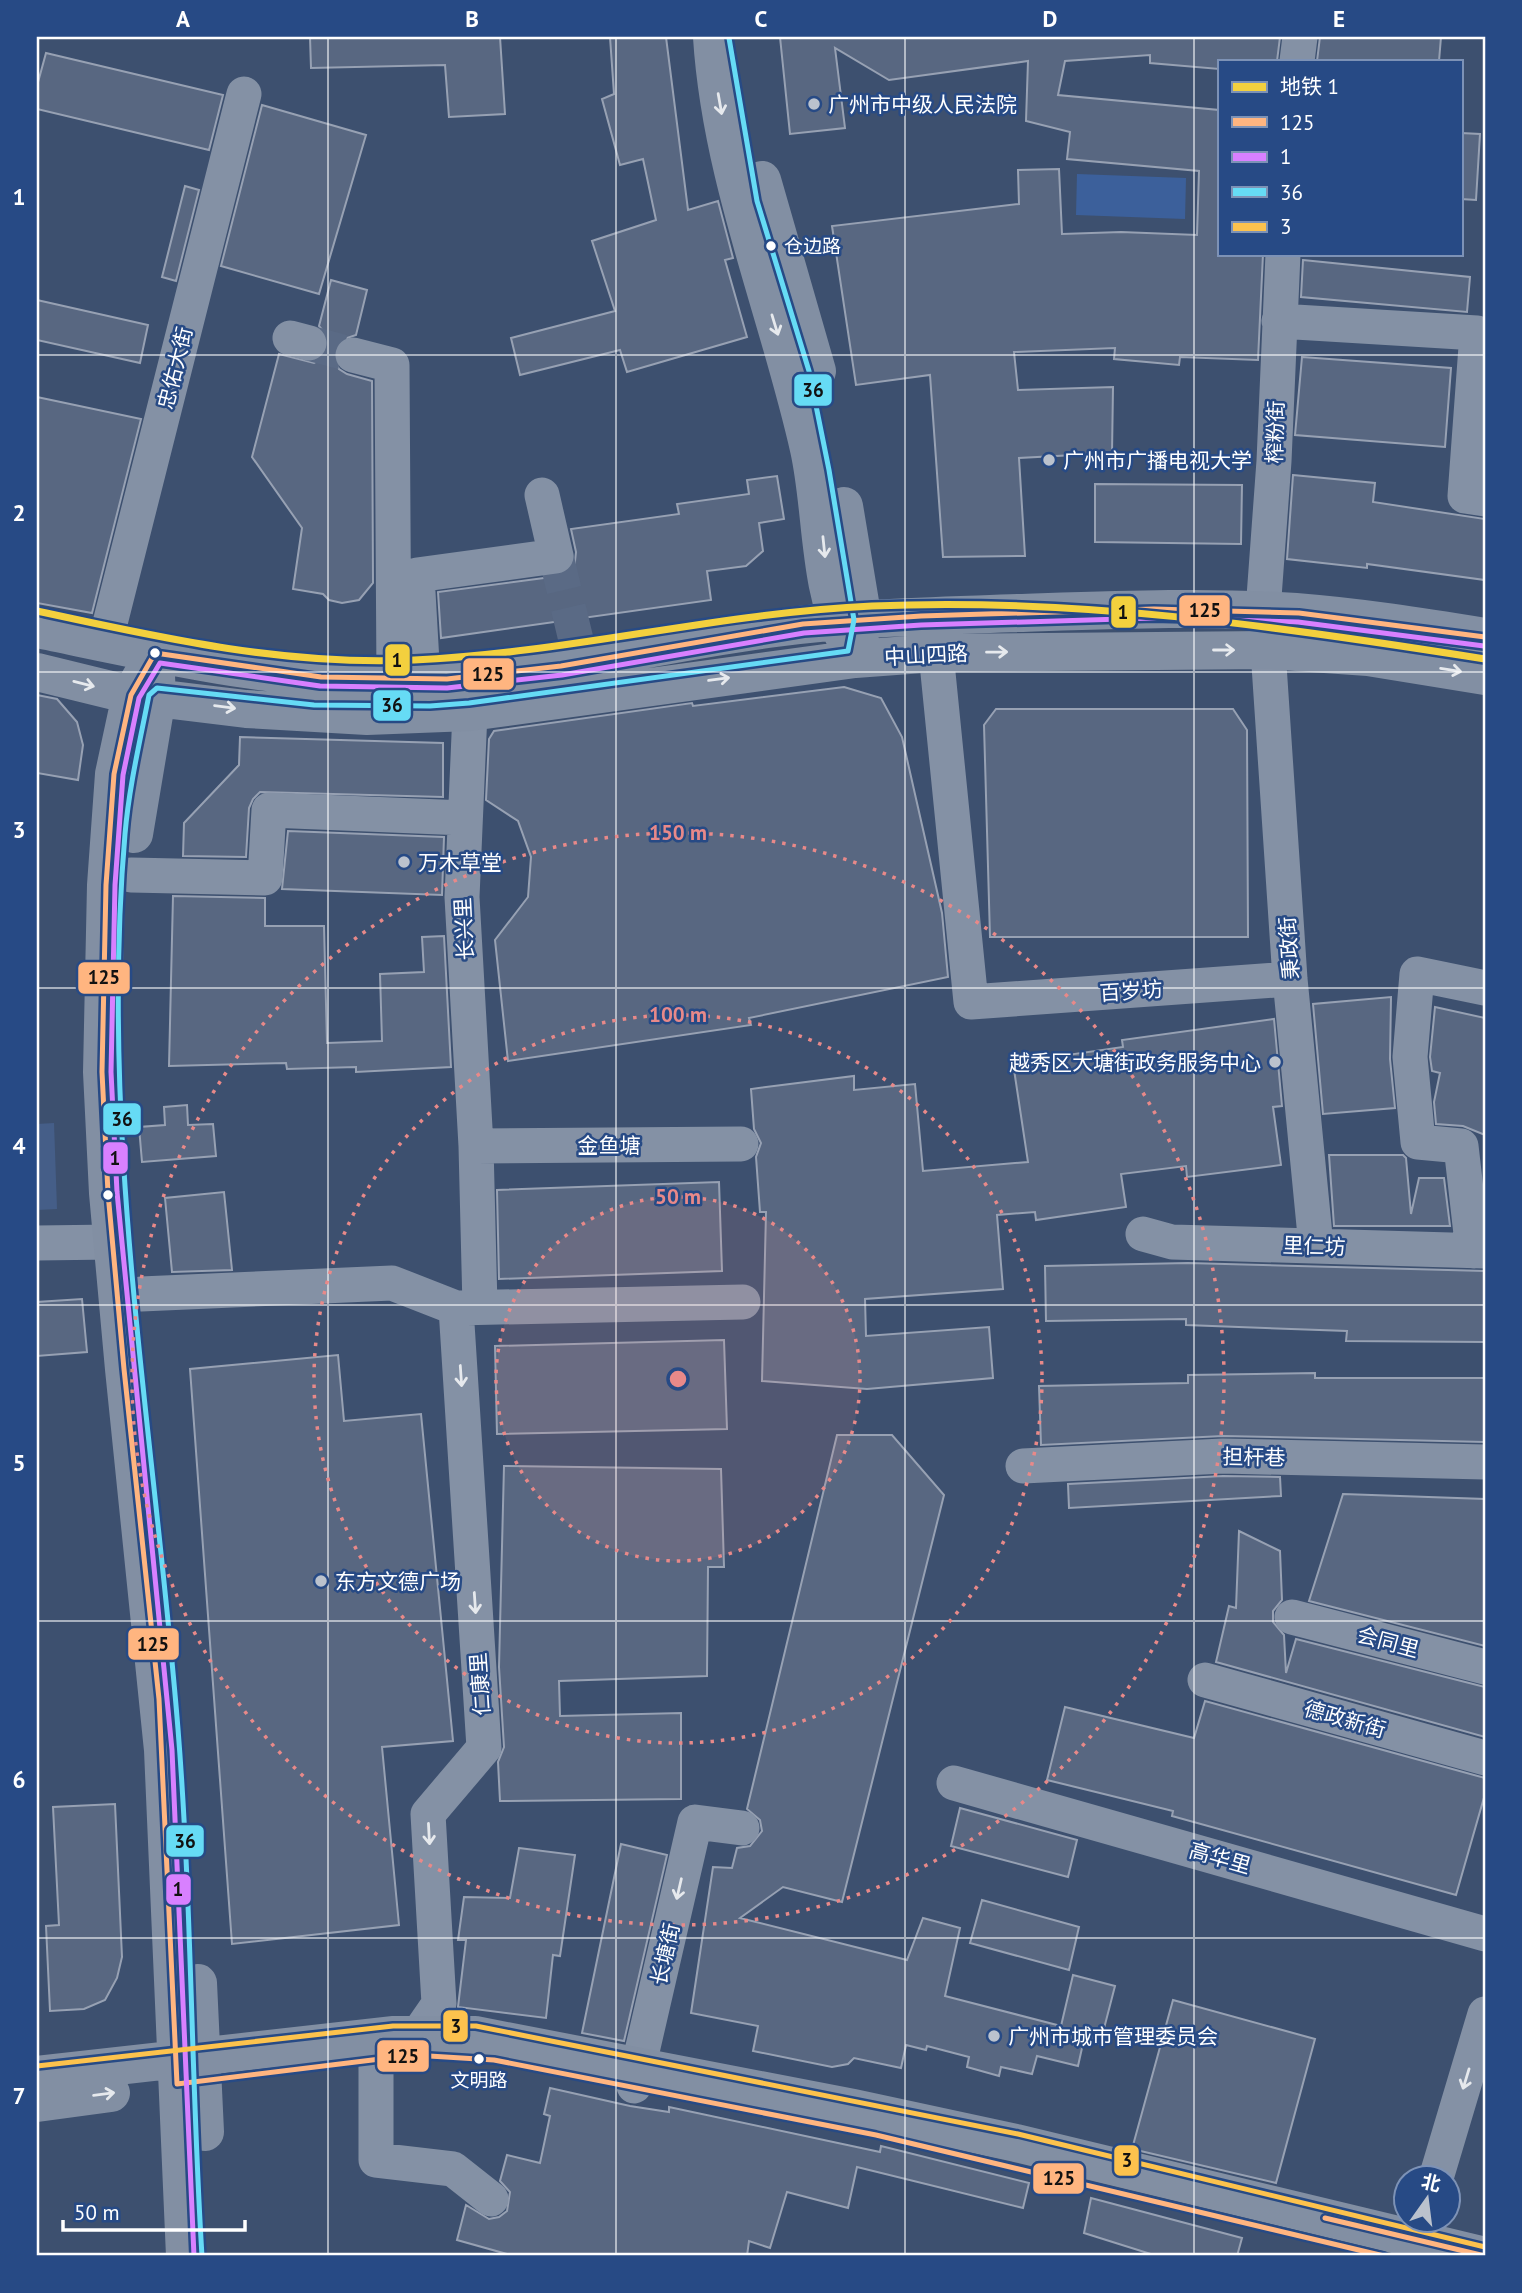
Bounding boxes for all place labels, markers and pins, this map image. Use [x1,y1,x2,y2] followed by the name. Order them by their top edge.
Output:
[828,91,1017,118] place label: 广州市中级人民法院
[806,96,822,112] marker: 广州市中级人民法院
[784,234,841,258] place label: 仓边路
[764,239,778,253] marker: 仓边路
[1063,447,1252,474] place label: 广州市广播电视大学
[1041,452,1057,468] marker: 广州市广播电视大学
[148,646,162,660] unlabelled marker
[418,849,502,876] place label: 万木草堂
[396,854,412,870] marker: 万木草堂
[1009,1049,1261,1076] place label: 越秀区大塘街政务服务中心
[1267,1054,1283,1070] marker: 越秀区大塘街政务服务中心
[101,1188,115,1202] unlabelled marker
[666,1367,690,1391] centre of rings
[335,1568,461,1595] place label: 东方文德广场
[313,1573,329,1589] marker: 东方文德广场
[1008,2023,1218,2050] place label: 广州市城市管理委员会
[986,2028,1002,2044] marker: 广州市城市管理委员会
[472,2052,486,2066] marker: 文明路
[450,2068,508,2092] place label: 文明路

